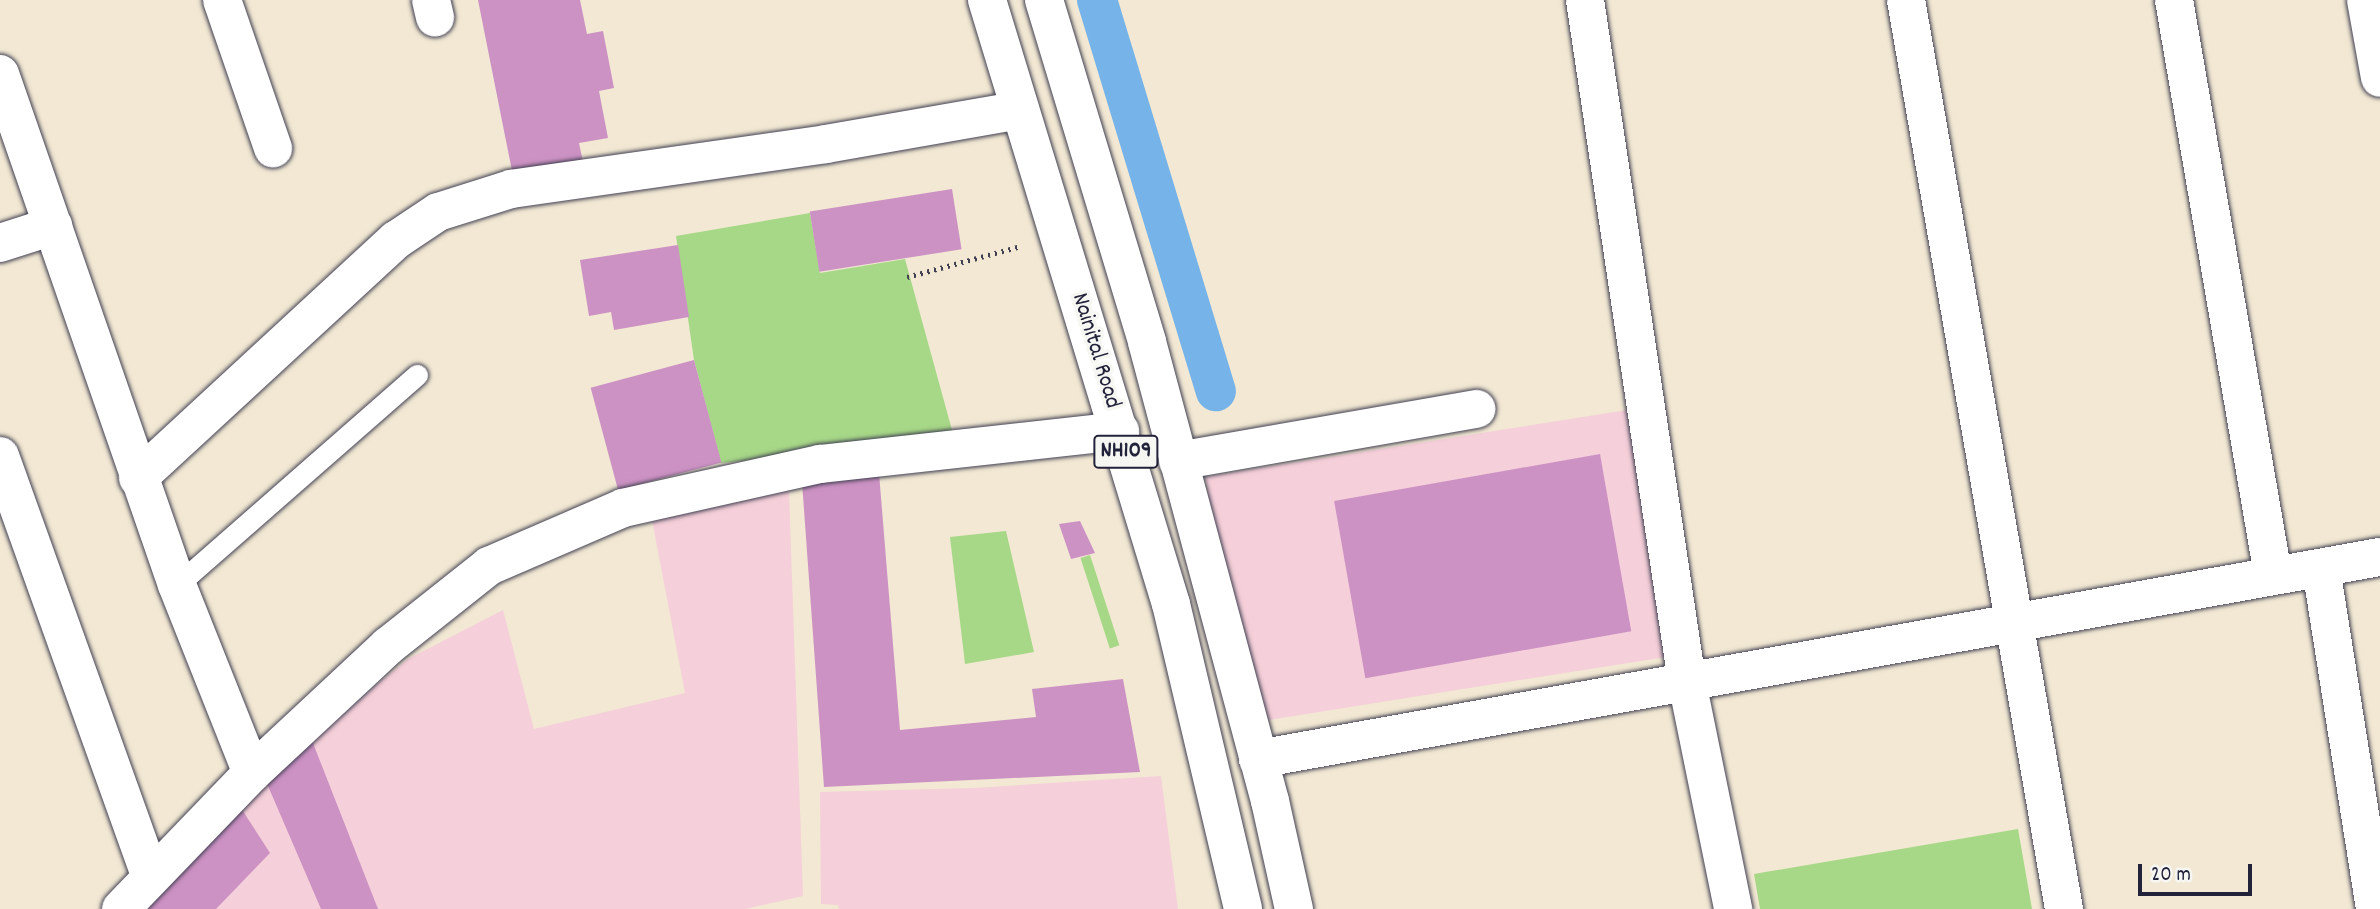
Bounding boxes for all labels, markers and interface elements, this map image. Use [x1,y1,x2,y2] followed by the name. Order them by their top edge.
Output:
[1064,290,1126,412] street label: Nainital Road
[1093,432,1159,472] road number: NH109
[2142,850,2256,894] scale bar
[2151,861,2191,891] text: 20 m

